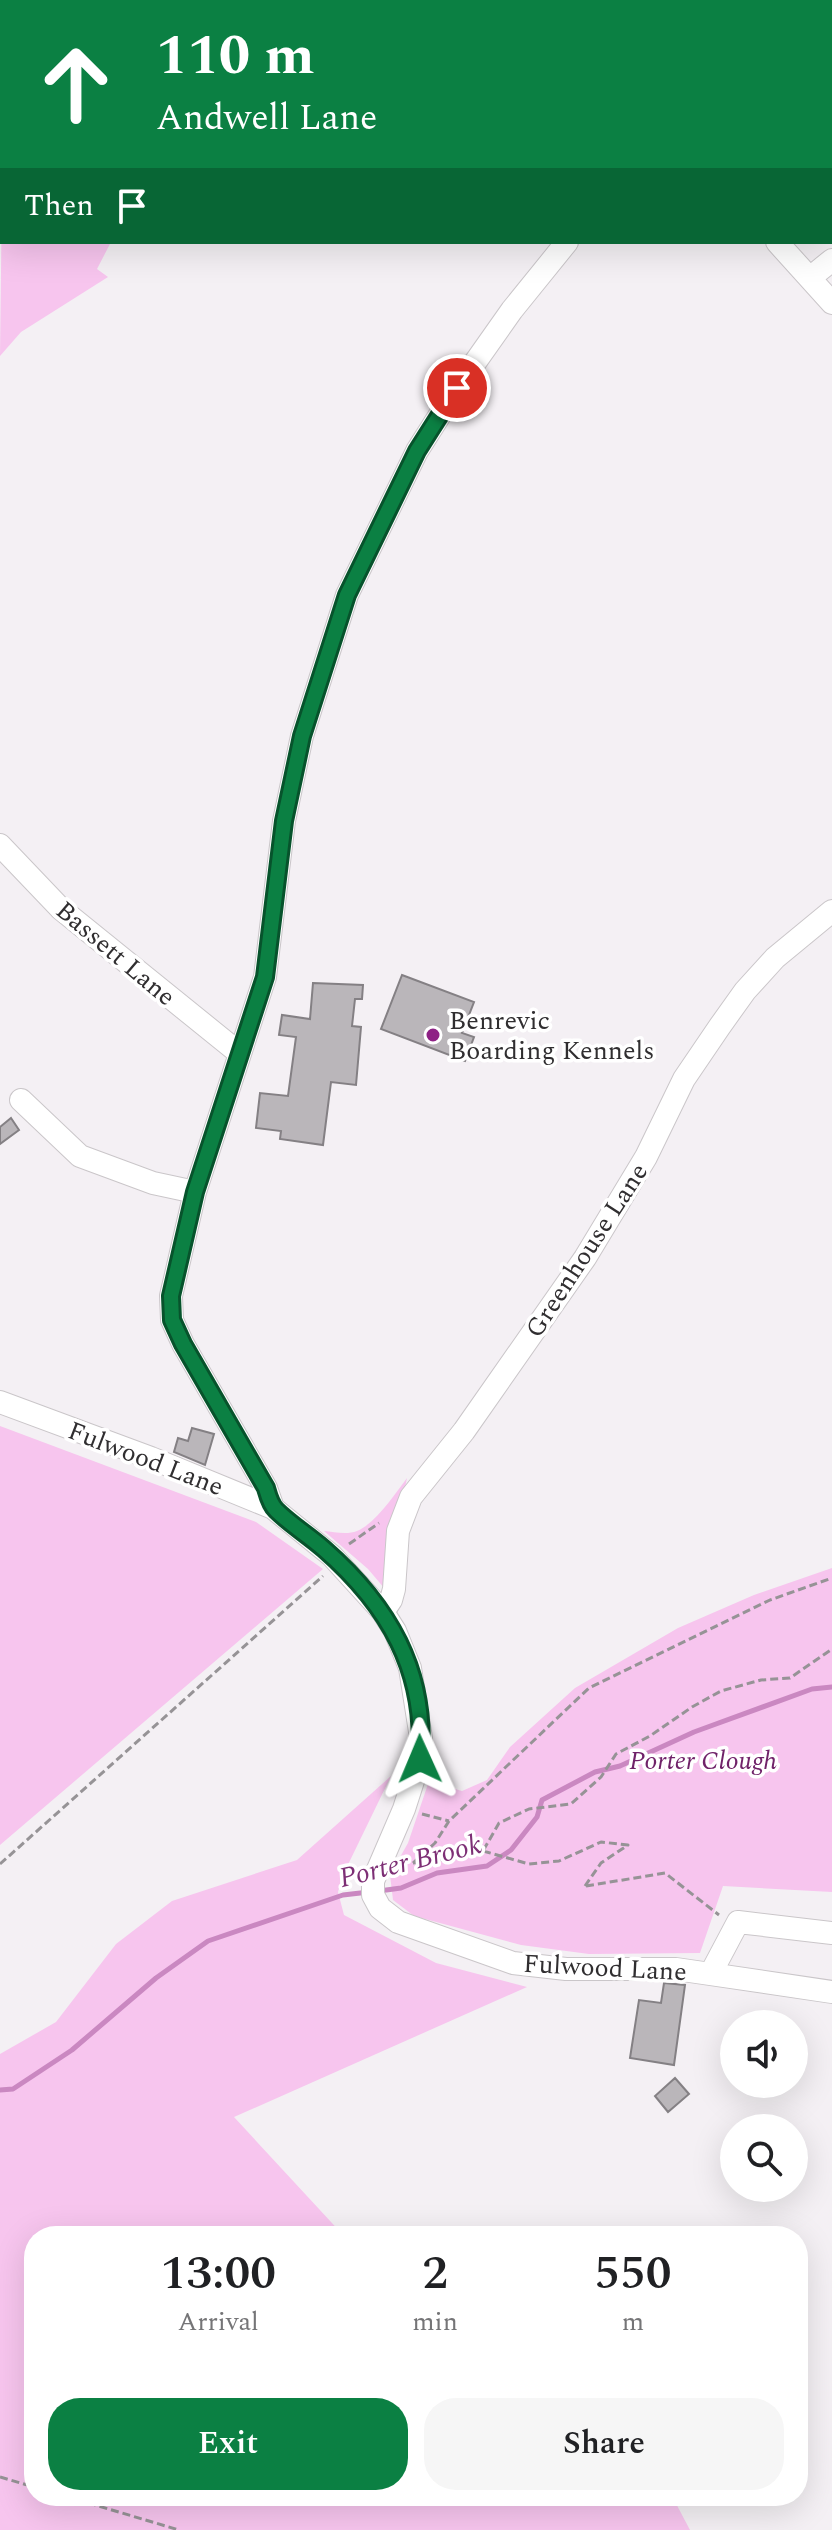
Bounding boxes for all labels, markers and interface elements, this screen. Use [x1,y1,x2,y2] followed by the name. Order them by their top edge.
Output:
[156,14,315,99] text: 110 m
[24,32,128,136] icon: ahead
[156,91,378,146] text: Andwell Lane
[24,183,94,229] text: Then
[110,184,154,228] icon: arrive
[423,354,491,422] pin
[435,366,479,410] icon: arrive
[46,891,184,1016] street label: Bassett Lane
[449,1001,654,1071] place label: Benrevic Boarding Kennels
[424,1026,442,1044] marker: Benrevic Boarding Kennels
[515,1155,658,1346] street label: Greenhouse Lane
[62,1411,229,1507] street label: Fulwood Lane
[378,1717,462,1801] position arrow
[629,1741,777,1781] park label: Porter Clough
[335,1823,486,1900] water label: Porter Brook
[522,1944,688,1992] street label: Fulwood Lane
[720,2010,808,2202] map controls
[720,2010,808,2098] button: sound
[720,2114,808,2202] button: search
[160,2237,276,2310] text: 13:00
[422,2237,448,2310] text: 2
[594,2237,672,2310] text: 550
[178,2302,259,2342] text: Arrival
[412,2302,458,2342] text: min
[622,2302,644,2342] text: m
[48,2398,408,2490] button: Exit
[424,2398,784,2490] button: Share

